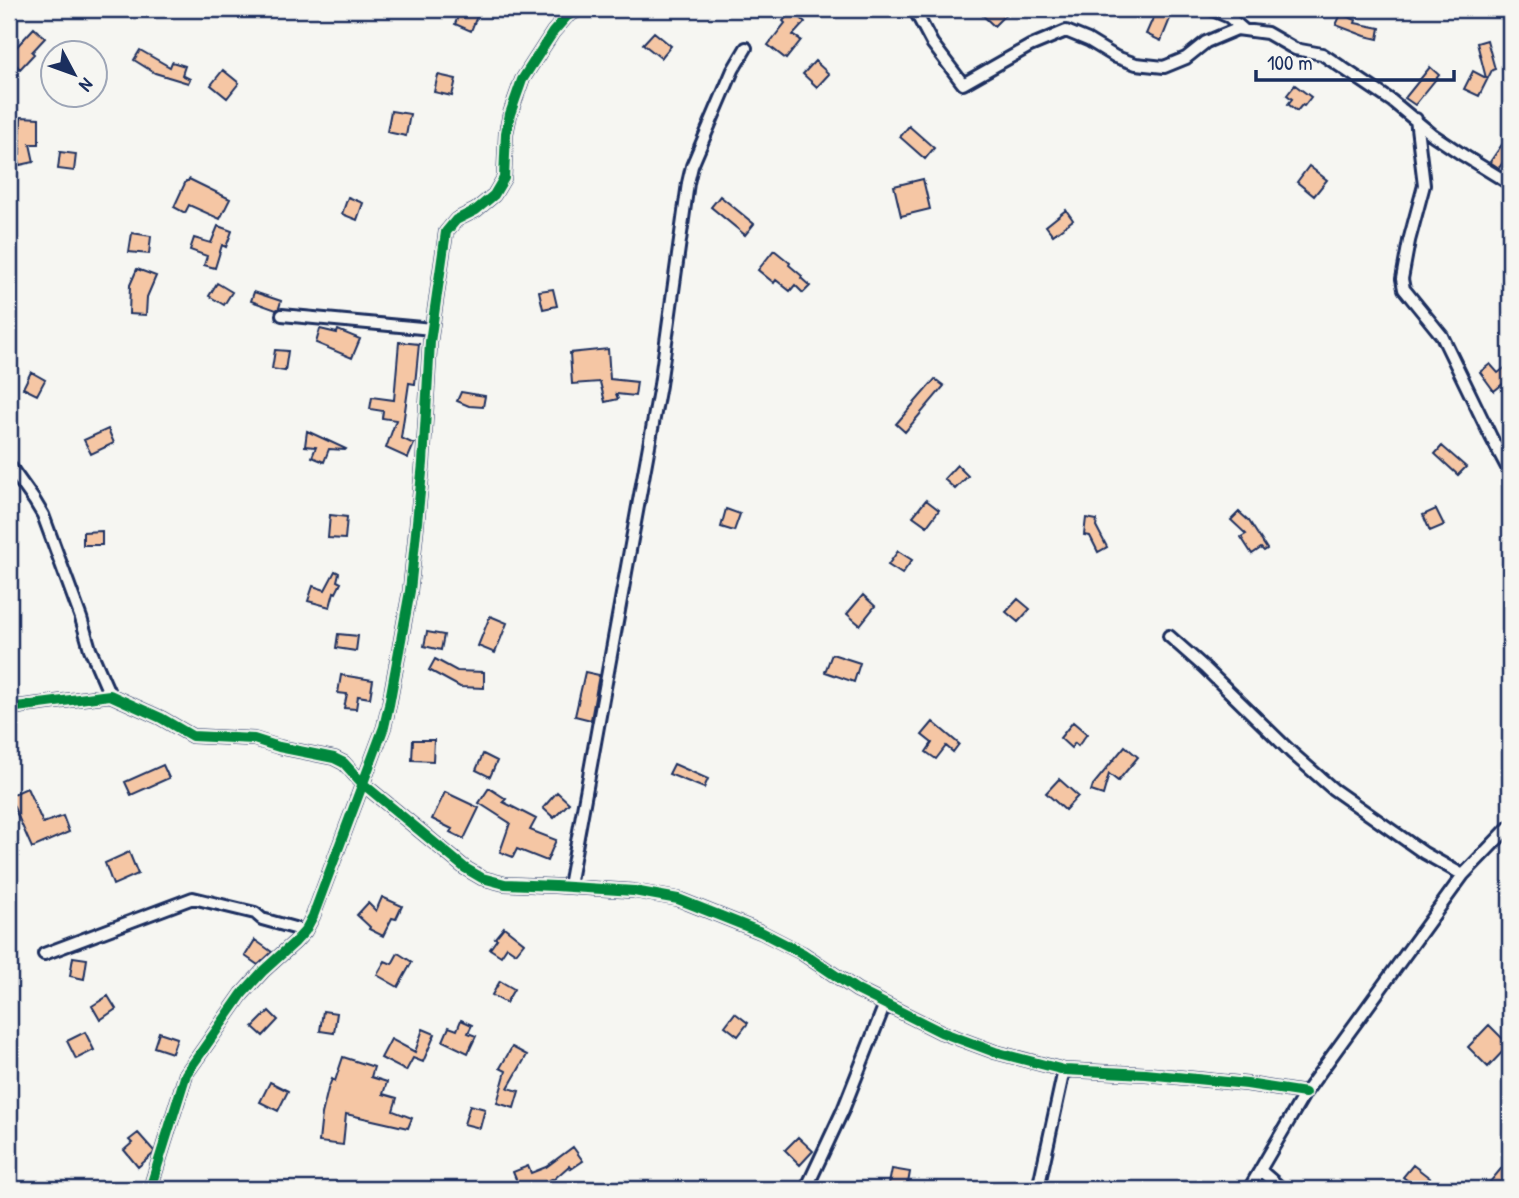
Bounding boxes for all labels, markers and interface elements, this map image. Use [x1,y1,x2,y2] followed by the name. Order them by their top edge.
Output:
[38,38,108,108] north arrow
[1256,38,1454,82] scale bar
[1267,48,1313,77] text: 100 m
[74,73,100,97] text: N

